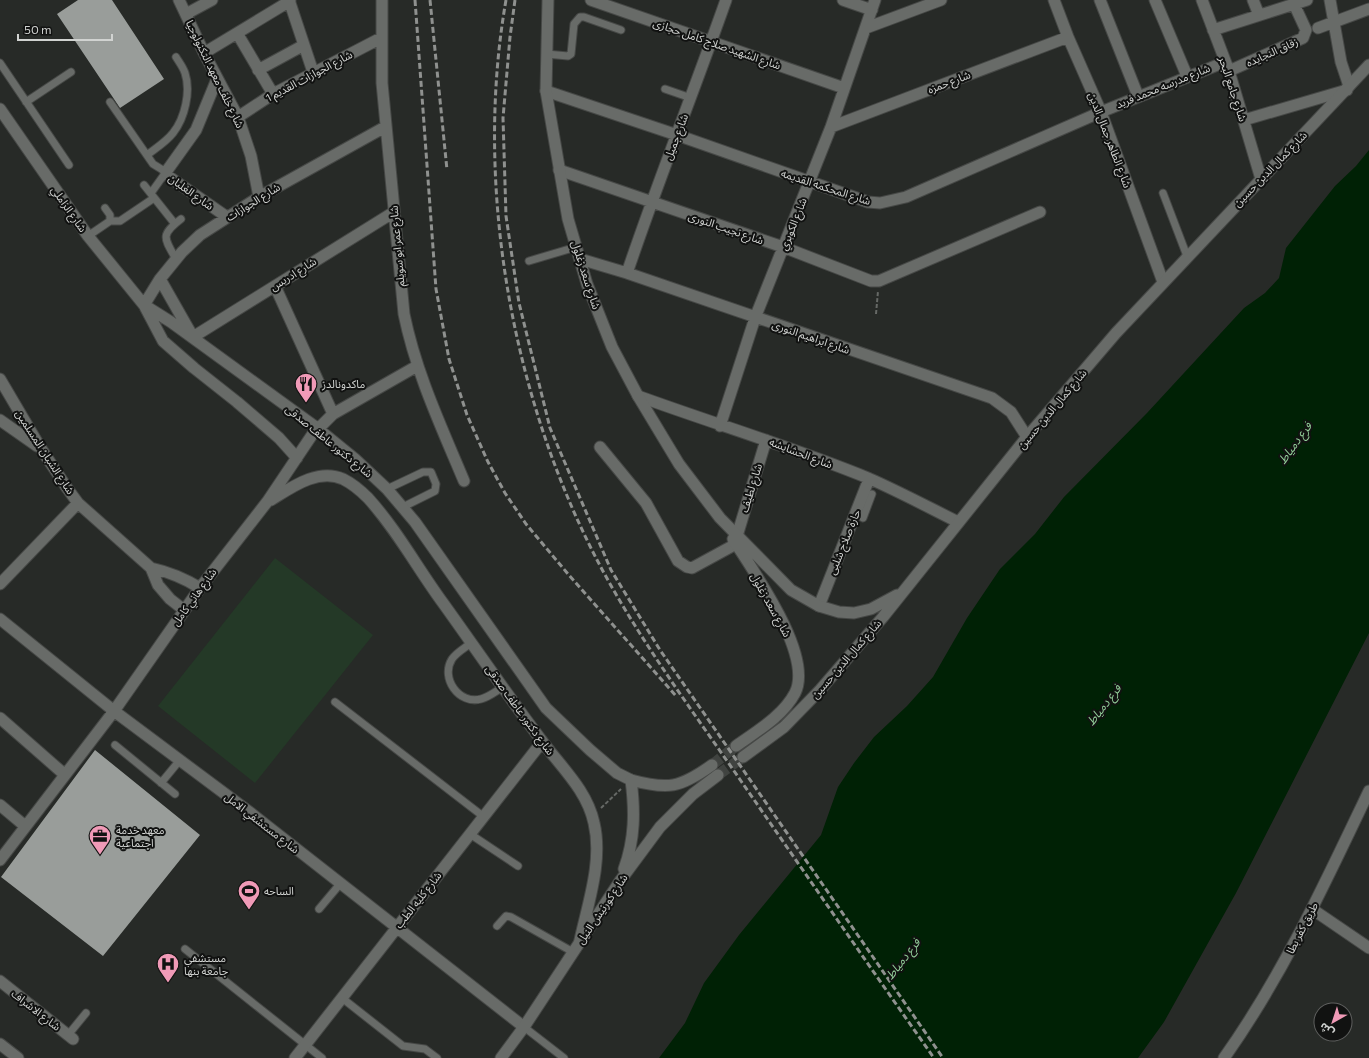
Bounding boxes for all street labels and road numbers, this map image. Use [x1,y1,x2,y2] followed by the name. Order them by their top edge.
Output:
[651,16,783,74] street label: شارع الشهيد صلاح كامل حجازى
[182,18,247,131] street label: شارع خلف معهد التكنولوجيا
[1244,34,1300,70] street label: زقاق النجايده
[263,47,356,107] street label: شارع الجوازات القديم 1
[1215,54,1250,124] street label: شارع جامع البحر
[1114,61,1213,112] street label: شارع مدرسه محمد فريد
[926,67,973,97] street label: شارع حمزه
[1084,90,1135,190] street label: شارع الطاهر جمال الدين
[661,111,692,163] street label: شارع جميل
[1230,128,1311,211] street label: شارع كمال الدين حسين
[779,166,873,209] street label: شارع المحكمه القديمه
[165,171,217,214] street label: شارع الغلبان
[223,180,283,225] street label: شارع الجوازات
[46,183,90,236] street label: شارع الزاملي
[776,195,812,253] street label: شارع الكوبري
[386,204,410,287] street label: شارع عمر ابو سويلم
[686,209,766,248] street label: شارع نجيب النورى
[567,239,604,312] street label: شارع سعد زغلول
[267,254,320,295] street label: شارع ادريس
[770,317,852,359] street label: شارع ابراهيم النورى
[1014,366,1091,452] street label: شارع كمال الدين حسين
[282,402,376,481] street label: شارع دكتور عاطف صدقى
[12,407,78,498] street label: شارع الشبان المسلمين
[767,435,835,473] street label: شارع الحشايشه
[737,462,766,514] street label: شارع لطيف
[825,507,865,577] street label: حارة صلاح شلبى
[168,565,222,630] street label: شارع هاني كامل
[747,570,795,640] street label: شارع سعد زغلول
[808,616,885,702] street label: شارع كمال الدين حسين
[482,662,558,759] street label: شارع دكتور عاطف صدقى
[220,790,302,859] street label: شارع مستشفي الامل
[391,869,446,932] street label: شارع كليه الطب
[573,871,632,947] street label: شارع كورنيش النيل
[1283,900,1321,956] street label: طريق كفر بطا
[8,986,64,1035] street label: شارع الاشراف

